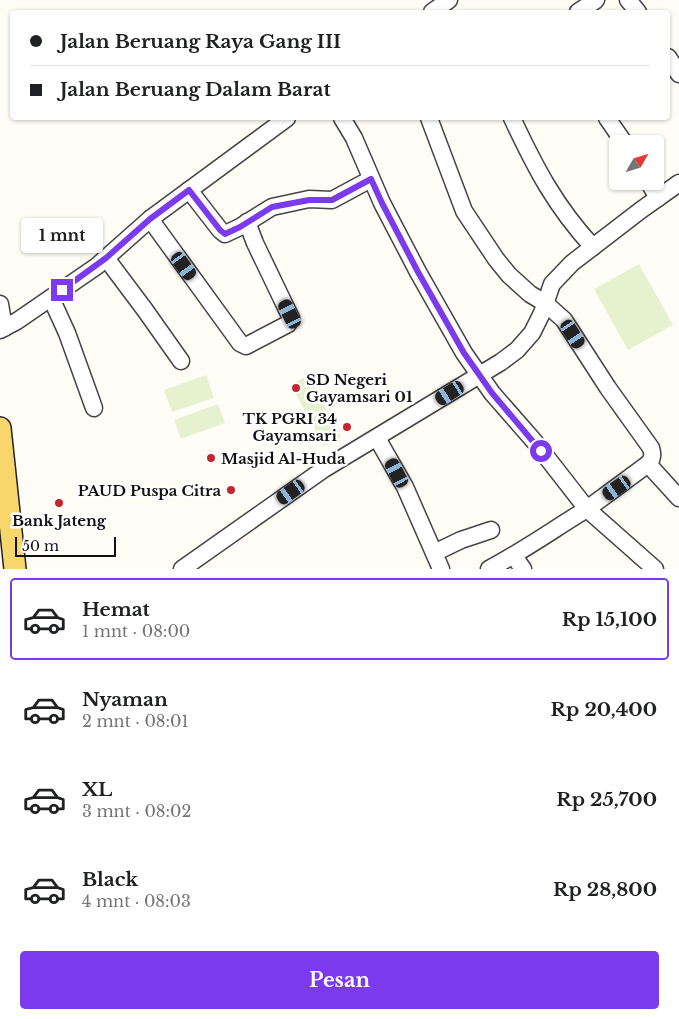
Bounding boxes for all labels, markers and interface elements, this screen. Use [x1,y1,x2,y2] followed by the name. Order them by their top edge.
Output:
[60,30,341,53] text: Jalan Beruang Raya Gang III
[60,78,331,101] text: Jalan Beruang Dalam Barat
[609,135,664,190] north arrow
[609,135,664,190] map controls
[21,218,103,252] callout: 1 mnt
[39,225,85,245] text: 1 mnt
[169,249,198,283] car
[51,279,73,301] route end
[276,297,303,331] car
[558,317,587,351] car
[306,370,413,406] place label: SD Negeri Gayamsari 01
[433,379,466,407] car
[290,382,302,394] marker: SD Negeri Gayamsari 01
[243,409,338,445] place label: TK PGRI 34 Gayamsari
[341,421,353,433] marker: TK PGRI 34 Gayamsari
[530,440,552,462] route start
[221,449,346,468] place label: Masjid Al-Huda
[205,452,217,464] marker: Masjid Al-Huda
[383,456,410,490] car
[600,473,633,503] car
[274,477,307,507] car
[78,481,221,500] place label: PAUD Puspa Citra
[225,484,237,496] marker: PAUD Puspa Citra
[53,497,65,509] marker: Bank Jateng
[12,511,107,530] place label: Bank Jateng
[15,534,116,557] scale bar
[22,537,59,555] text: 50 m
[22,597,67,642] icon: car
[82,598,150,621] text: Hemat
[562,608,657,631] text: Rp 15,100
[82,621,190,641] text: 1 mnt · 08:00
[22,687,67,732] icon: car
[82,688,168,711] text: Nyaman
[551,698,657,721] text: Rp 20,400
[82,711,189,731] text: 2 mnt · 08:01
[22,777,67,822] icon: car
[82,778,112,801] text: XL
[556,788,657,811] text: Rp 25,700
[82,801,191,821] text: 3 mnt · 08:02
[22,867,67,912] icon: car
[82,868,138,891] text: Black
[553,878,657,901] text: Rp 28,800
[82,891,191,911] text: 4 mnt · 08:03
[20,951,659,1009] button: Pesan

